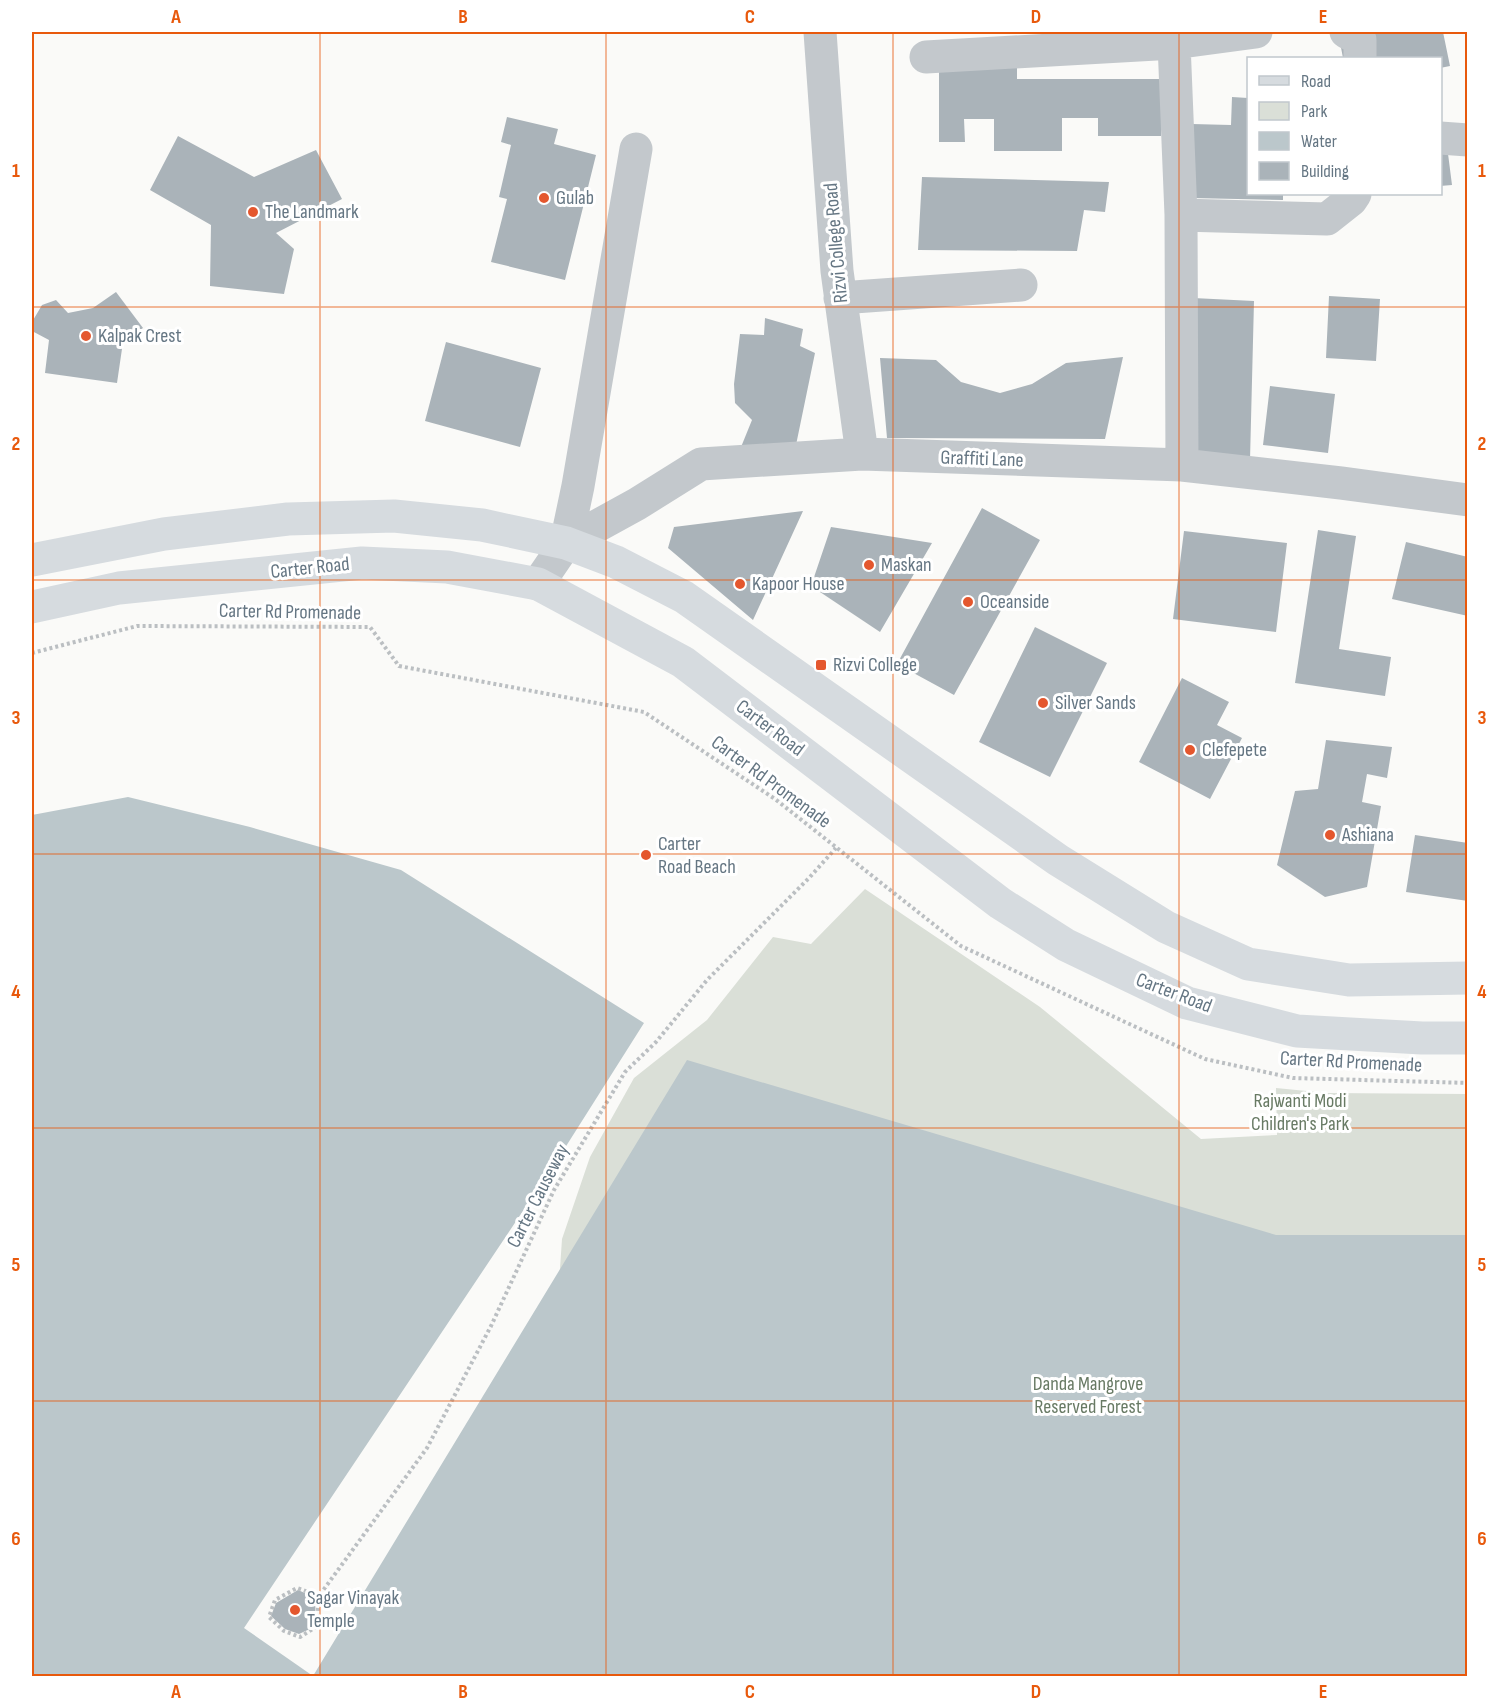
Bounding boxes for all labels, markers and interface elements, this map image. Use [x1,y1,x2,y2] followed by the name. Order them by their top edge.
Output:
[170,5,181,29] text: A
[458,5,468,29] text: B
[745,5,755,29] text: C
[1031,5,1041,29] text: D
[1319,5,1327,29] text: E
[1247,57,1442,195] legend
[1301,71,1331,92] text: Road
[1301,101,1327,122] text: Park
[1301,131,1337,152] text: Water
[12,159,20,183] text: 1
[1478,159,1486,183] text: 1
[1301,161,1349,182] text: Building
[819,182,853,304] street label: Rizvi College Road
[556,186,594,210] place label: Gulab
[537,191,551,205] marker: Gulab
[265,200,359,224] place label: The Landmark
[246,205,260,219] marker: The Landmark
[98,324,182,348] place label: Kalpak Crest
[79,329,93,343] marker: Kalpak Crest
[12,432,20,456] text: 2
[1478,432,1486,456] text: 2
[940,446,1024,472] street label: Graffiti Lane
[269,552,351,584] street label: Carter Road
[881,553,932,577] place label: Maskan
[862,558,876,572] marker: Maskan
[752,572,844,596] place label: Kapoor House
[733,577,747,591] marker: Kapoor House
[980,590,1049,614] place label: Oceanside
[961,595,975,609] marker: Oceanside
[219,599,361,625] street label: Carter Rd Promenade
[833,653,917,677] place label: Rizvi College
[814,658,828,672] marker: Rizvi College
[1055,691,1136,715] place label: Silver Sands
[731,695,809,761] street label: Carter Road
[1036,696,1050,710] marker: Silver Sands
[12,706,21,730] text: 3
[1478,706,1487,730] text: 3
[706,731,836,833] street label: Carter Rd Promenade
[1202,738,1267,762] place label: Clefepete
[1183,743,1197,757] marker: Clefepete
[1341,823,1394,847] place label: Ashiana
[1323,828,1337,842] marker: Ashiana
[658,832,736,879] place label: Carter Road Beach
[639,848,653,862] marker: Carter Road Beach
[1133,968,1215,1018] street label: Carter Road
[11,980,21,1004] text: 4
[1477,980,1487,1004] text: 4
[1279,1046,1423,1078] street label: Carter Rd Promenade
[1251,1089,1349,1136] park label: Rajwanti Modi Children's Park
[502,1140,574,1252] street label: Carter Causeway
[12,1253,21,1277] text: 5
[1478,1253,1487,1277] text: 5
[1033,1372,1143,1419] park label: Danda Mangrove Reserved Forest
[11,1527,21,1551] text: 6
[1477,1527,1487,1551] text: 6
[307,1586,400,1633] place label: Sagar Vinayak Temple
[288,1603,302,1617] marker: Sagar Vinayak Temple
[170,1680,181,1704] text: A
[458,1680,468,1704] text: B
[745,1680,755,1704] text: C
[1031,1680,1041,1704] text: D
[1319,1680,1327,1704] text: E

